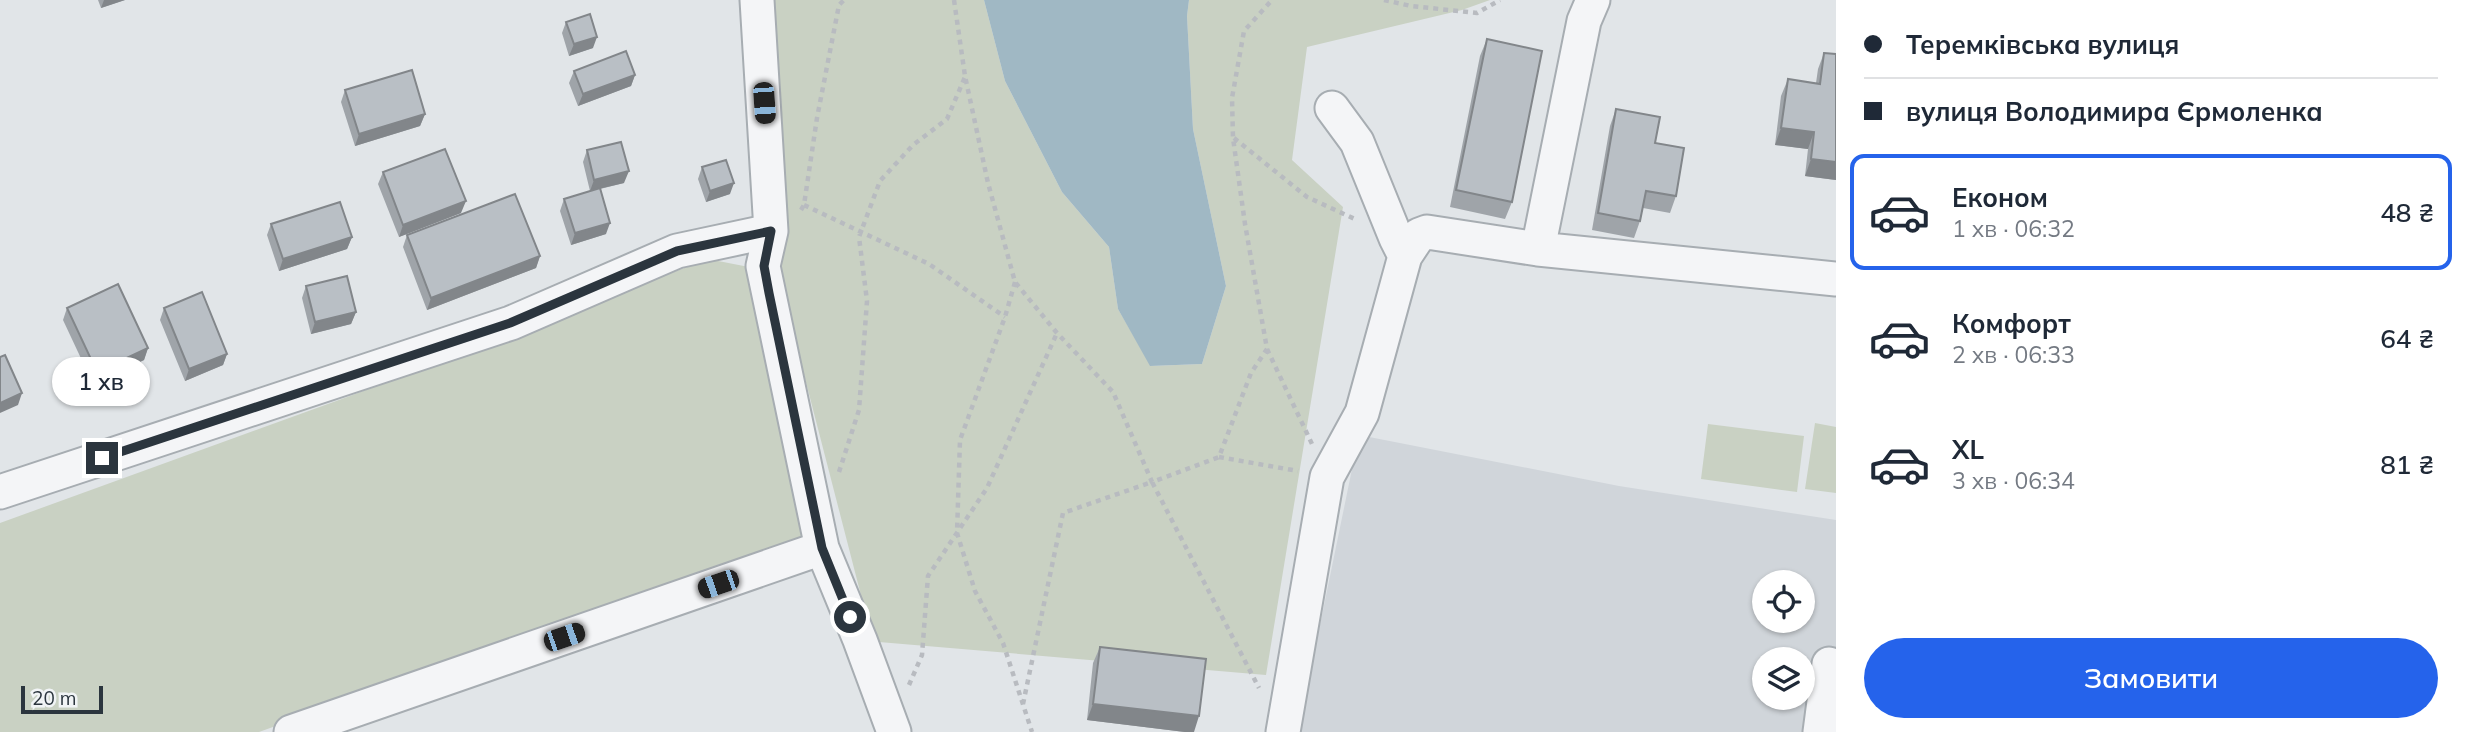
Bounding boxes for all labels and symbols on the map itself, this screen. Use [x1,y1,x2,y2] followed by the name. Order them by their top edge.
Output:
[753,81,776,125] car
[53,356,151,406] callout: 1 хв
[86,442,118,474] route end
[695,567,742,601] car
[834,601,866,633] route start
[541,620,588,654] car
[21,683,103,715] scale bar

